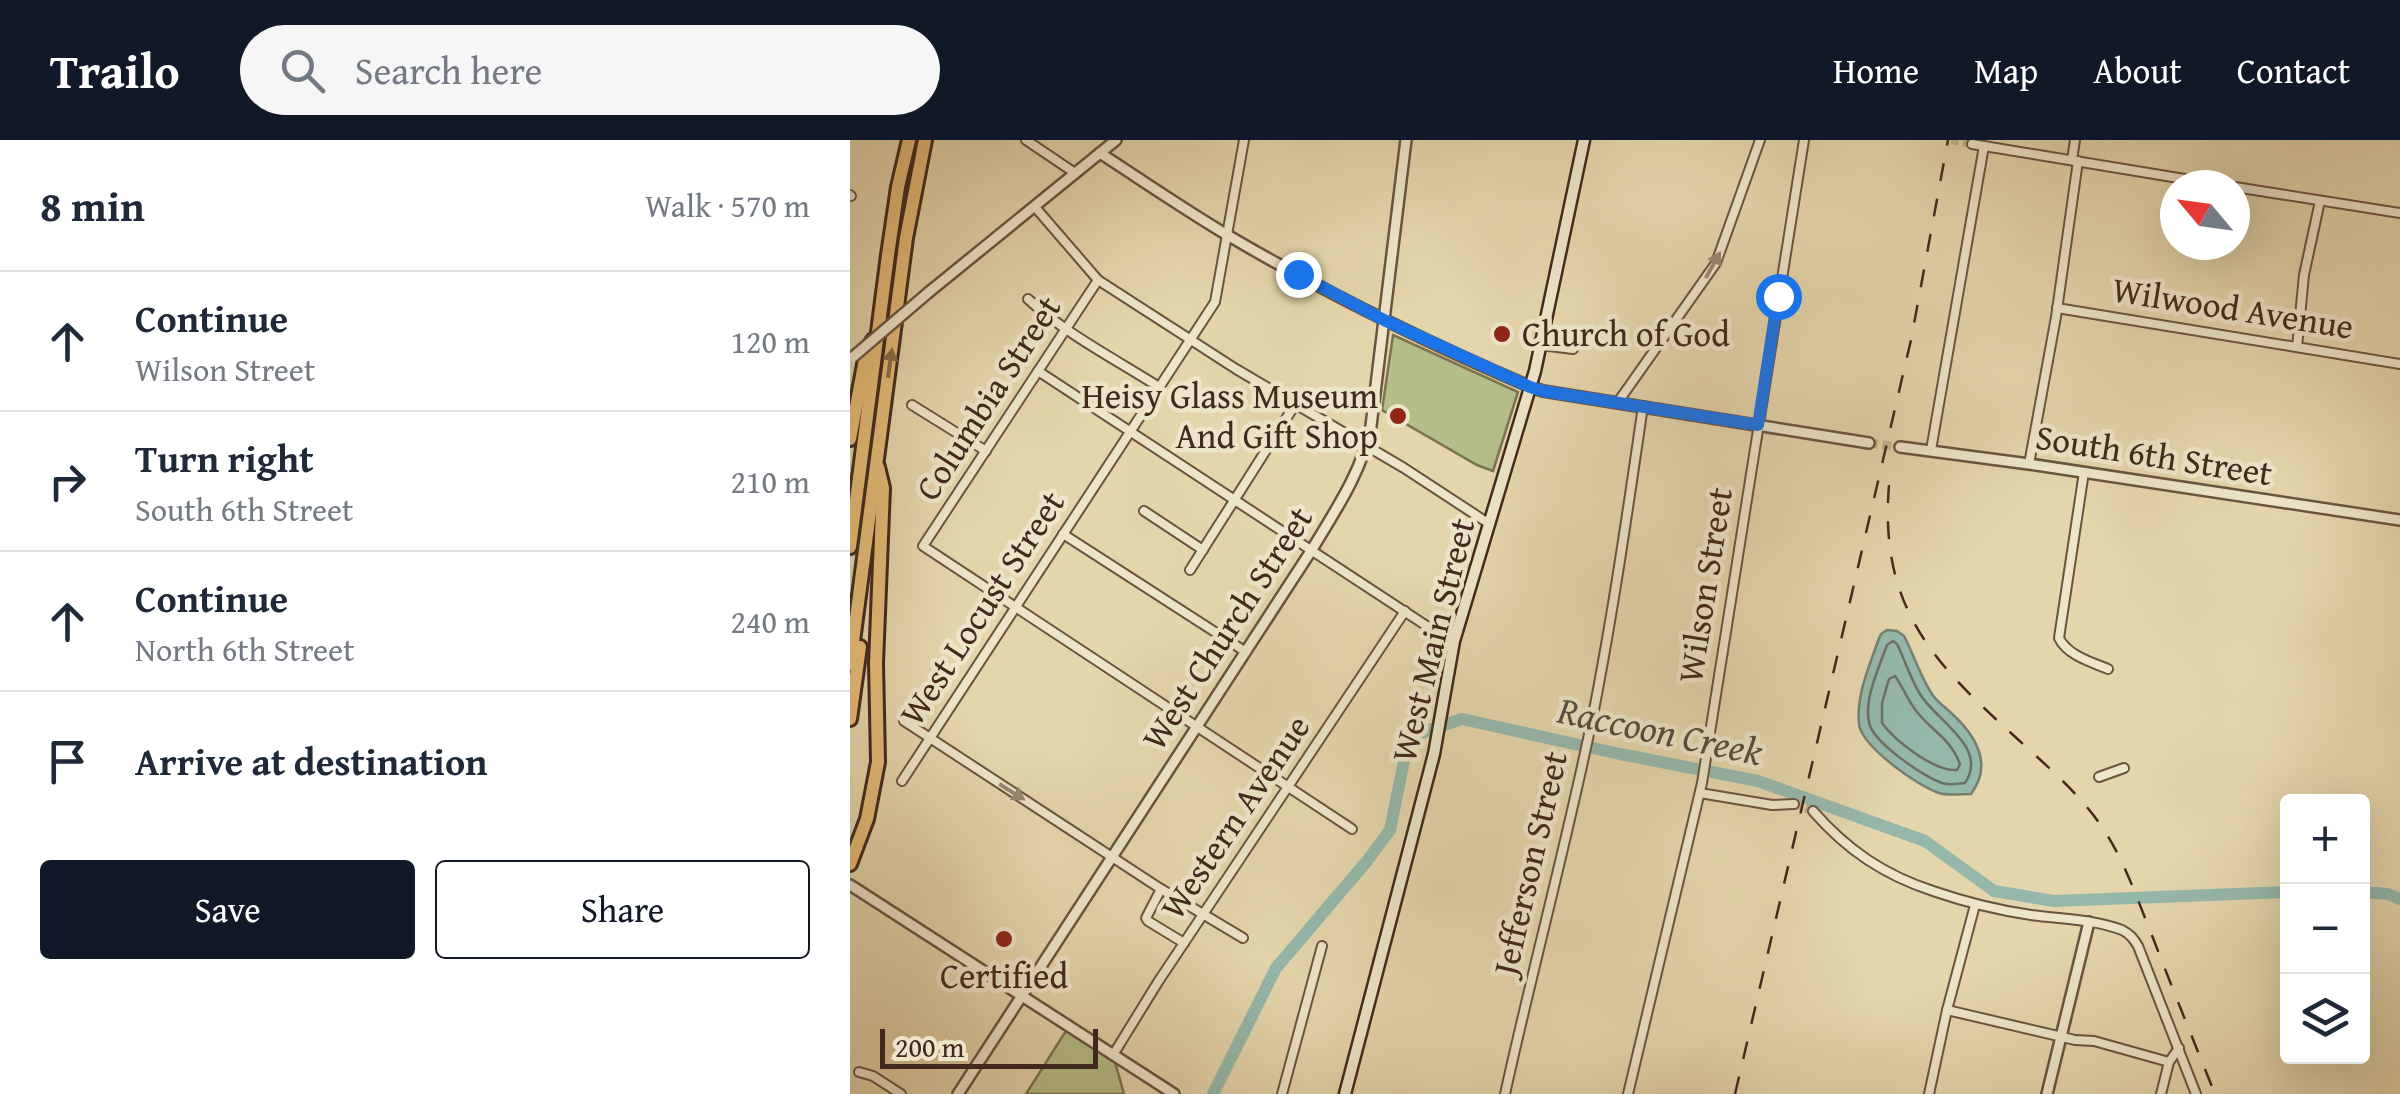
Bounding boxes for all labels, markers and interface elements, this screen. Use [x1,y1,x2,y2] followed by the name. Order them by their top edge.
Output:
[240,25,940,115] search box
[50,35,180,106] text: Trailo
[355,42,542,98] text: Search here
[275,43,330,98] icon: search
[1833,45,1919,96] text: Home
[1974,45,2038,96] text: Map
[2093,45,2182,96] text: About
[2237,45,2350,96] text: Contact
[2160,170,2250,260] north arrow
[40,175,145,236] text: 8 min
[645,182,810,229] text: Walk · 570 m
[1704,250,1721,279] one-way arrow
[1276,252,1322,298] route end
[2109,263,2357,352] street label: Wilwood Avenue
[1756,274,1802,320] route start
[902,285,1073,510] street label: Columbia Street
[135,290,288,346] text: Continue
[1522,308,1730,359] place label: Church of God
[40,314,95,369] icon: ahead
[731,318,810,365] text: 120 m
[1491,323,1513,345] marker: Church of God
[135,346,315,393] text: Wilson Street
[882,346,898,378] one-way arrow
[1082,370,1378,461] place label: Heisy Glass Museum And Gift Shop
[1387,405,1409,427] marker: Heisy Glass Museum And Gift Shop
[2032,411,2276,498] street label: South 6th Street
[135,430,314,486] text: Turn right
[40,454,95,509] icon: right
[731,458,810,505] text: 210 m
[886,480,1077,735] street label: West Locust Street
[1664,484,1745,686] street label: Wilson Street
[135,486,353,533] text: South 6th Street
[1129,496,1325,760] street label: West Church Street
[1378,513,1487,767] street label: West Main Street
[135,570,288,626] text: Continue
[40,594,95,649] icon: ahead
[731,598,810,645] text: 240 m
[135,626,354,673] text: North 6th Street
[1552,681,1768,779] water label: Raccoon Creek
[1147,704,1322,929] street label: Western Avenue
[135,733,488,789] text: Arrive at destination
[40,734,95,789] icon: arrive
[1478,746,1580,984] street label: Jefferson Street
[998,782,1025,800] one-way arrow
[2280,794,2370,1064] map controls
[2280,794,2370,884] button: +
[40,860,415,959] button: Save
[435,860,810,959] button: Share
[2280,884,2370,974] button: −
[993,928,1015,950] marker: Certified
[940,950,1068,1001] place label: Certified
[2280,974,2370,1064] button: layers
[880,1024,1098,1068] scale bar
[895,1026,964,1067] text: 200 m

